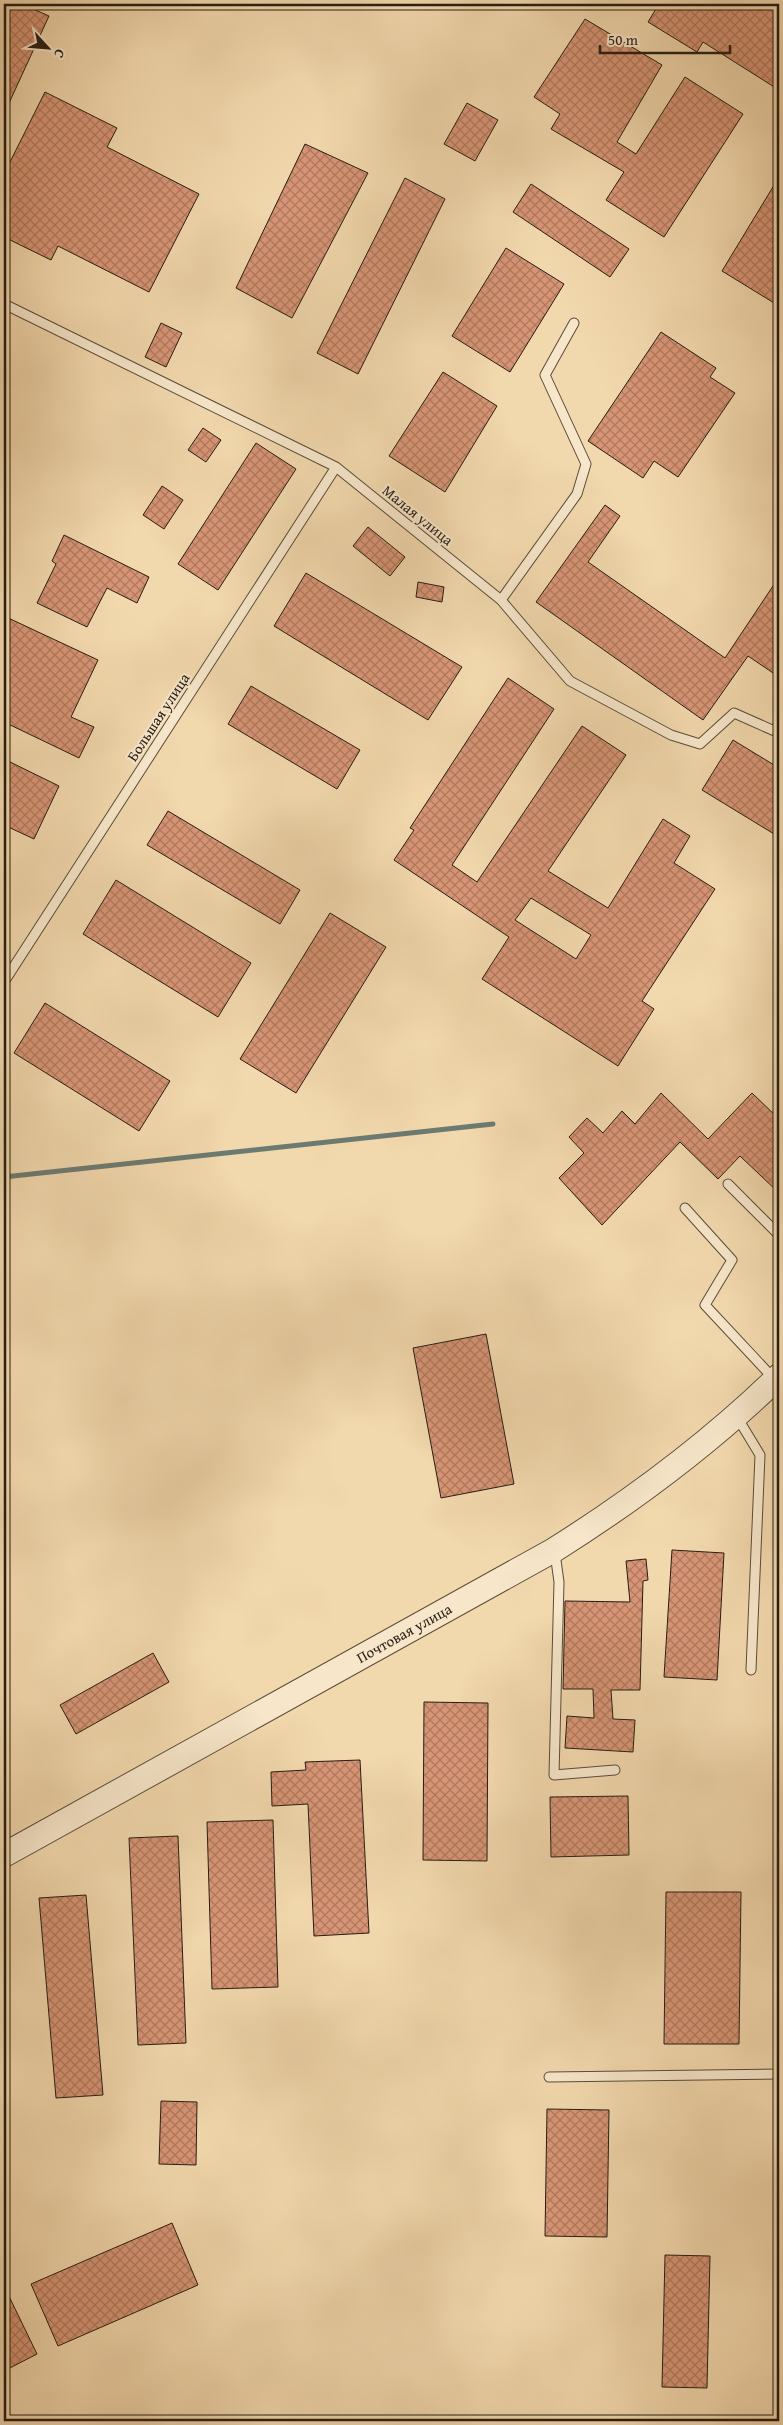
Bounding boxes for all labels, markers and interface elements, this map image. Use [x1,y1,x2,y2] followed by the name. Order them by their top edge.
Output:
[22,22,72,72] north arrow
[600,22,730,54] scale bar
[608,29,639,50] text: 50 m
[49,46,70,62] text: С
[378,480,459,551] street label: Малая улица
[122,668,195,765] street label: Большая улица
[353,1598,456,1668] street label: Почтовая улица

